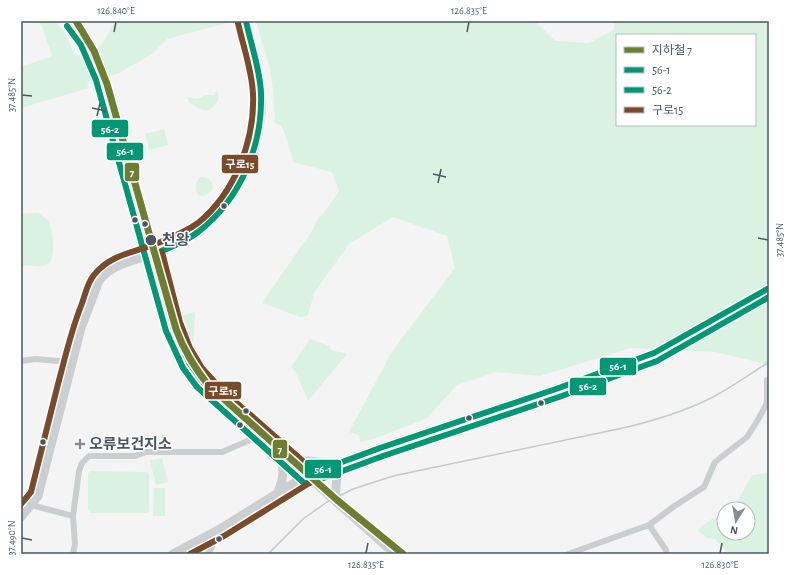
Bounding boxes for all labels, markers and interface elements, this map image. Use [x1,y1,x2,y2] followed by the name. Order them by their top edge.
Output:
[97,6,135,16] text: 126.840°E
[451,6,487,16] text: 126.835°E
[616,34,756,126] legend
[652,44,692,56] text: 지하철 7
[652,64,670,76] text: 56-1
[7,78,17,112] text: 37.485°N
[652,84,672,96] text: 56-2
[652,104,683,116] text: 구로15
[91,119,129,138] line badge: 56-2
[101,124,119,135] text: 56-2
[106,142,144,161] line badge: 56-1
[116,146,134,157] text: 56-1
[221,154,259,174] line badge: 구로15
[226,159,255,170] text: 구로15
[124,162,140,182] line badge: 7
[130,167,135,178] text: 7
[219,201,229,211] unlabelled marker
[130,215,140,225] unlabelled marker
[140,219,150,229] unlabelled marker
[775,223,785,257] text: 37.485°N
[162,231,190,248] place label: 천왕
[144,233,158,247] marker: 천왕
[599,357,637,376] line badge: 56-1
[609,361,627,372] text: 56-1
[569,377,607,396] line badge: 56-2
[204,381,242,400] line badge: 구로15
[579,381,597,392] text: 56-2
[209,386,238,397] text: 구로15
[536,398,546,408] unlabelled marker
[241,406,251,416] unlabelled marker
[464,413,474,423] unlabelled marker
[235,420,245,430] unlabelled marker
[89,436,172,452] place label: 오류보건지소
[38,437,48,447] unlabelled marker
[74,438,86,450] marker: 오류보건지소
[272,439,288,459] line badge: 7
[278,444,283,455] text: 7
[304,459,342,479] line badge: 56-1
[314,464,332,475] text: 56-1
[716,501,756,541] north arrow
[7,520,17,556] text: 37.490°N
[729,524,739,536] text: N
[214,534,224,544] unlabelled marker
[348,560,384,570] text: 126.835°E
[702,560,739,570] text: 126.830°E

